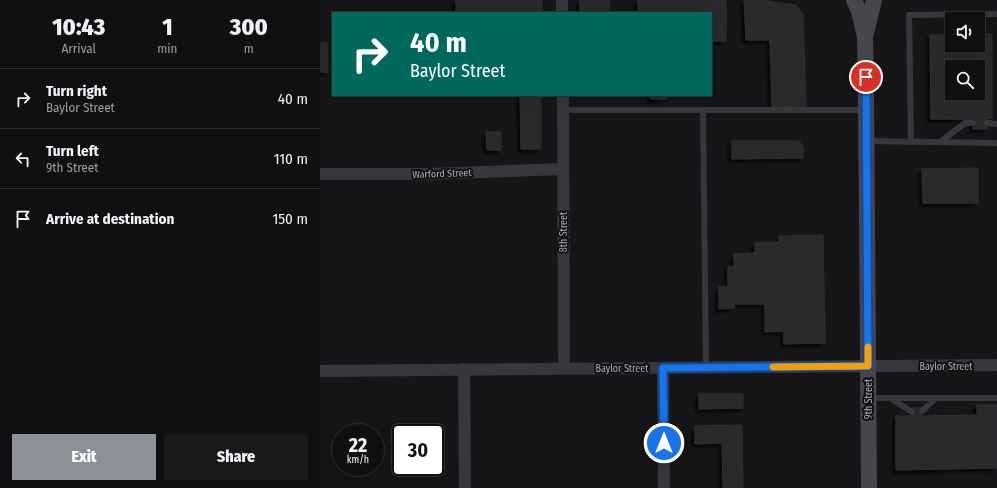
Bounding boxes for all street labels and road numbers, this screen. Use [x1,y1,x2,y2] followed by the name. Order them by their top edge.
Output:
[412,167,473,181] street label: Warford Street
[558,211,570,252] street label: 8th Street
[920,361,973,373] street label: Baylor Street
[596,363,649,375] street label: Baylor Street
[863,378,875,419] street label: 9th Street

